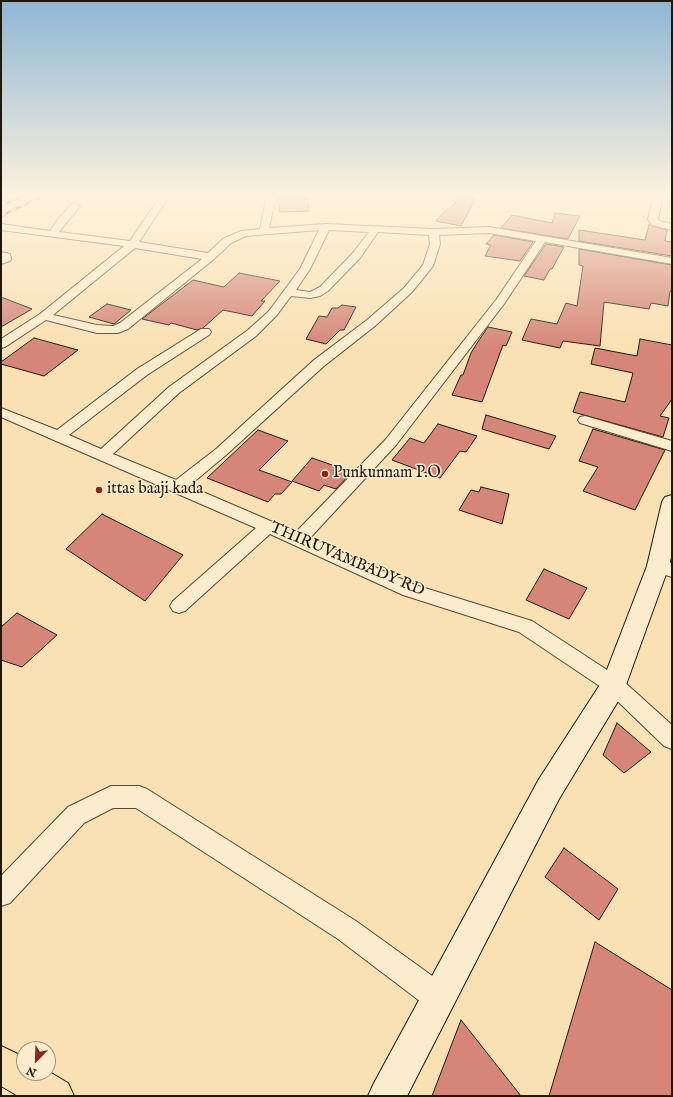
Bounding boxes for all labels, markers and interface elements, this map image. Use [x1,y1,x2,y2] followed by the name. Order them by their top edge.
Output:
[333,464,441,484] place label: Punkunnam P.O
[320,469,330,479] marker: Punkunnam P.O
[107,480,203,500] place label: ittas baaji kada
[94,485,104,495] marker: ittas baaji kada
[267,519,427,601] street label: THIRUVAMBADY RD
[16,1041,56,1081] north arrow
[25,1063,39,1079] text: N

